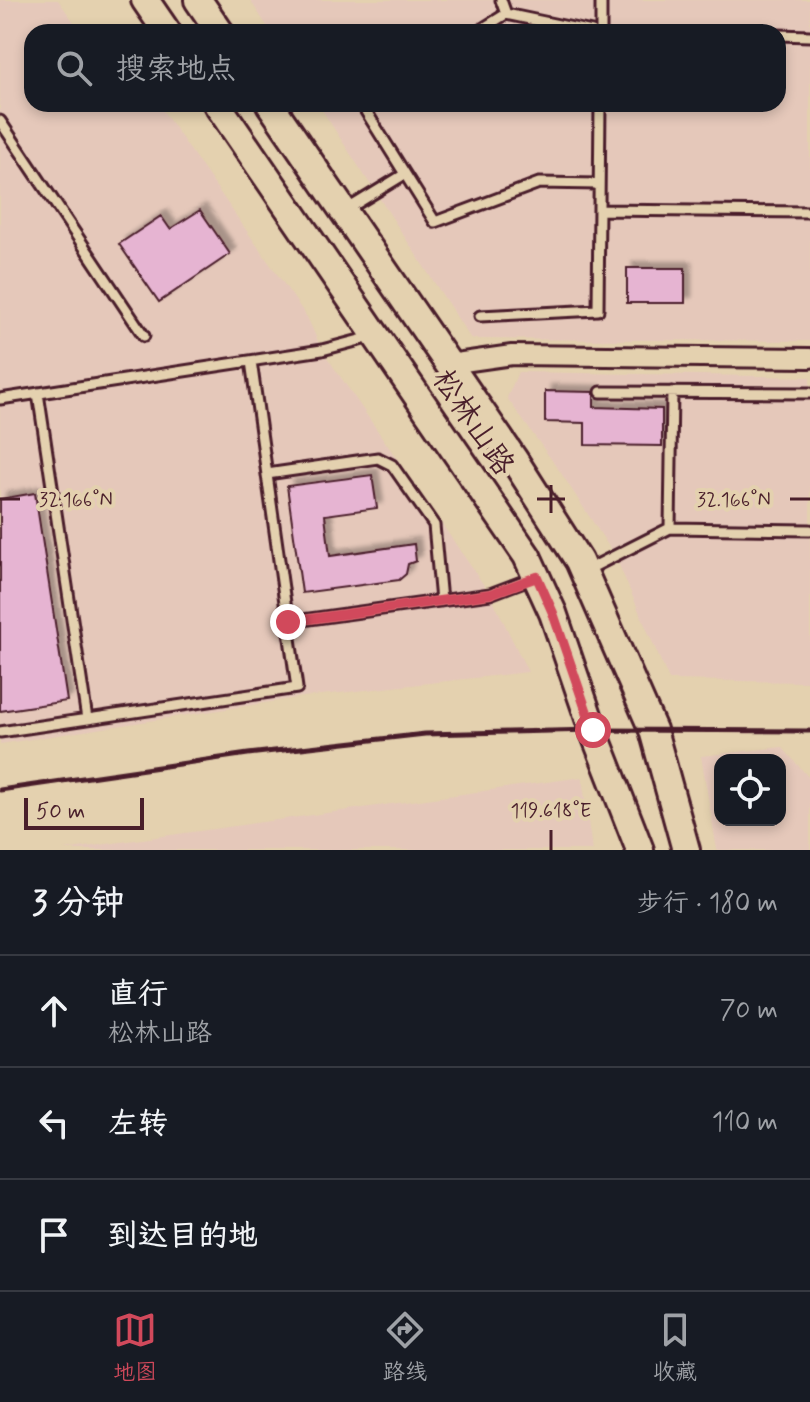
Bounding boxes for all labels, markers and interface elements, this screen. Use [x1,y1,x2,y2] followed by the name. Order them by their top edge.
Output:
[24,24,786,112] search box
[52,46,96,90] icon: search
[116,50,236,89] text: 搜索地点
[423,362,522,483] street label: 松林山路
[39,487,113,514] text: 32.166°N
[697,487,771,514] text: 32.166°N
[270,604,306,640] route end
[575,712,611,748] route start
[714,754,786,826] map controls
[714,754,786,826] button: locate
[24,794,144,830] scale bar
[36,798,85,826] text: 50 m
[511,798,591,825] text: 119.618°E
[32,881,125,926] text: 3 分钟
[637,887,778,921] text: 步行 · 180 m
[108,975,168,1014] text: 直行
[32,989,76,1033] icon: ahead
[720,994,778,1028] text: 70 m
[108,1017,212,1051] text: 松林山路
[32,1101,76,1145] icon: left
[108,1105,168,1144] text: 左转
[712,1106,778,1140] text: 110 m
[32,1213,76,1257] icon: arrive
[108,1217,258,1256] text: 到达目的地
[113,1308,157,1387] tab: 地图
[383,1308,427,1387] tab: 路线
[653,1308,697,1387] tab: 收藏

